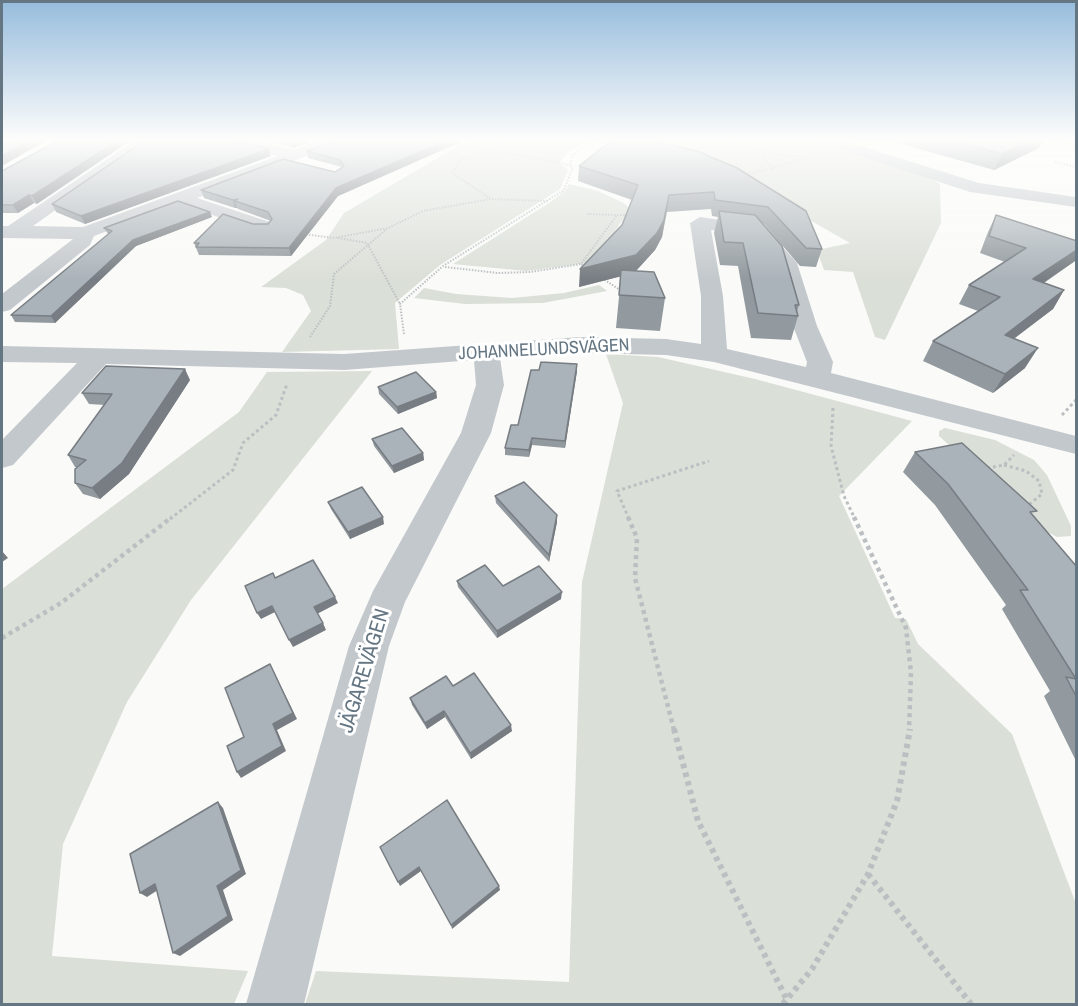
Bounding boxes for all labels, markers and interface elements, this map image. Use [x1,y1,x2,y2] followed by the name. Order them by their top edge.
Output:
[458,335,630,365] street label: JOHANNELUNDSVÄGEN
[334,606,396,736] street label: JÄGAREVÄGEN

